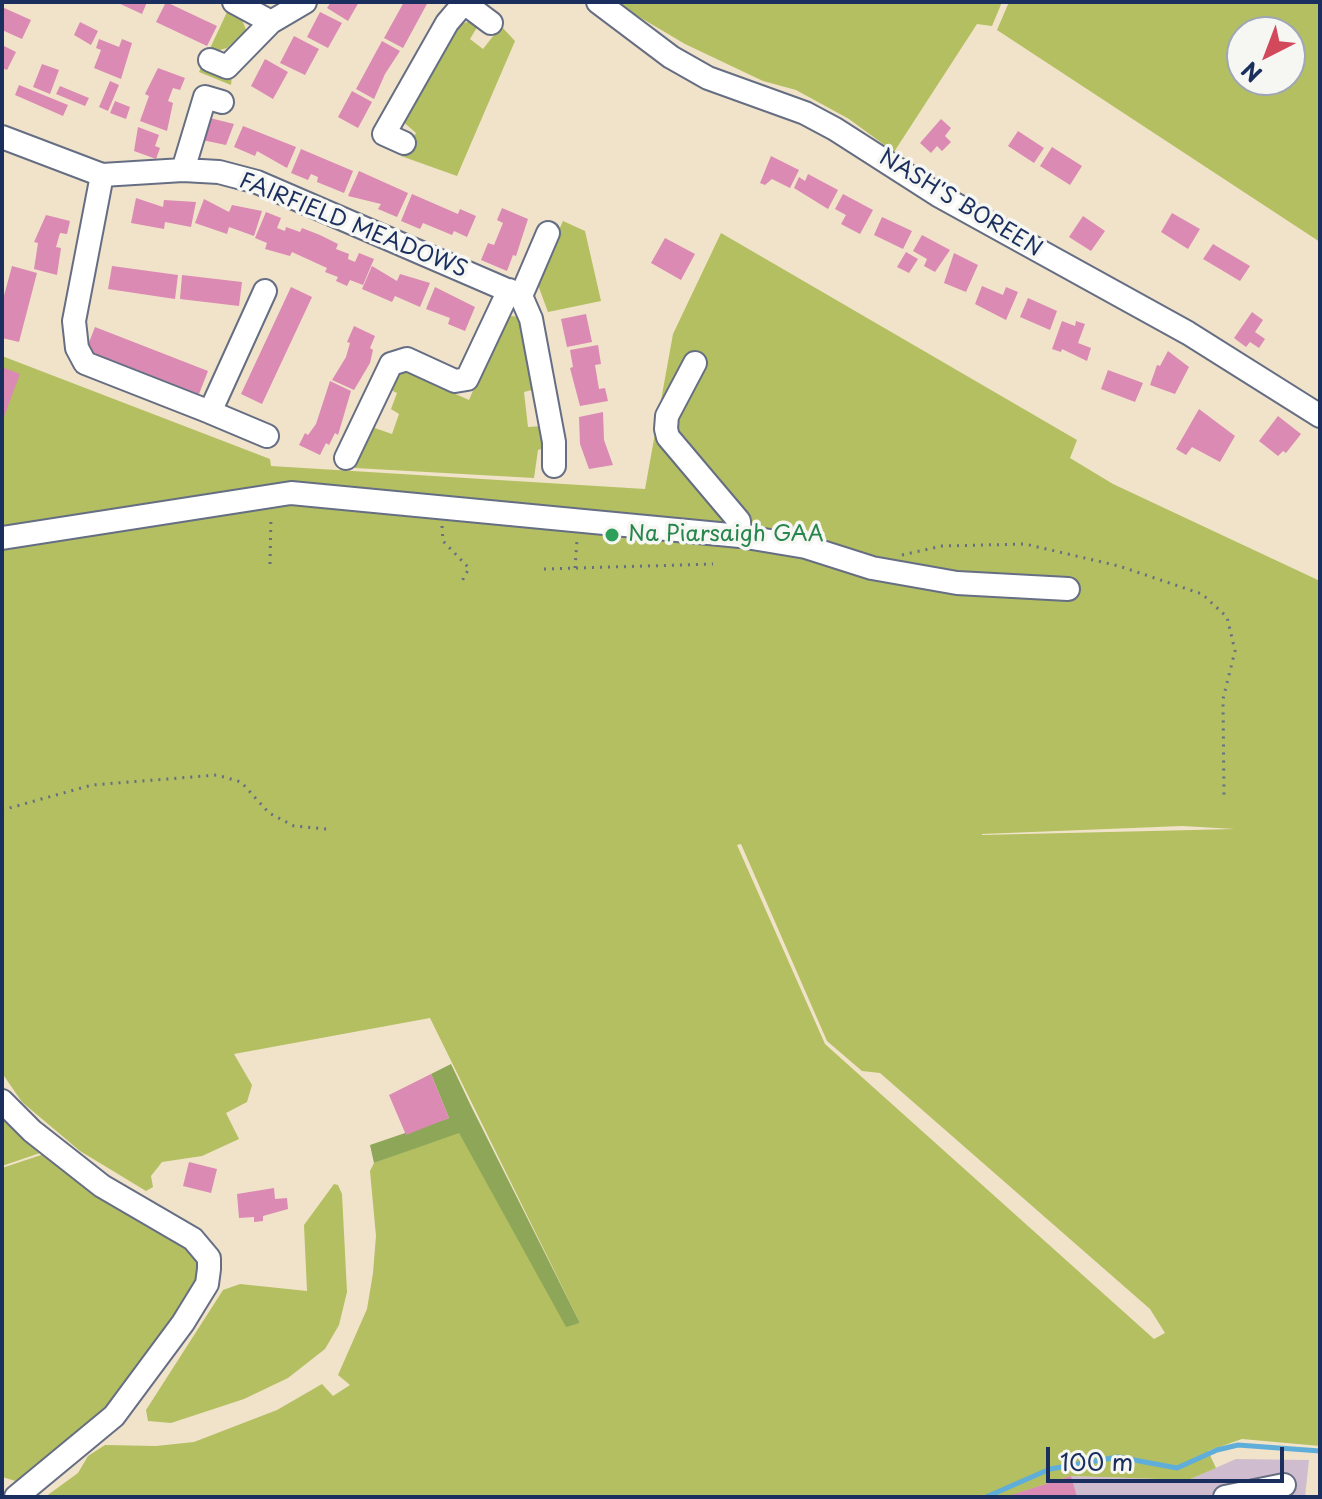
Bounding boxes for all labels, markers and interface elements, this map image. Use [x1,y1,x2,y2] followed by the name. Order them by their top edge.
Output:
[1226,16,1306,96] north arrow
[1233,55,1268,91] text: N
[874,145,1046,263] street label: NASH'S BOREEN
[235,168,471,284] street label: FAIRFIELD MEADOWS
[628,522,824,548] place label: Na Piarsaigh GAA
[603,526,621,544] marker: Na Piarsaigh GAA
[1050,1431,1288,1481] scale bar
[1060,1443,1133,1479] text: 100 m

